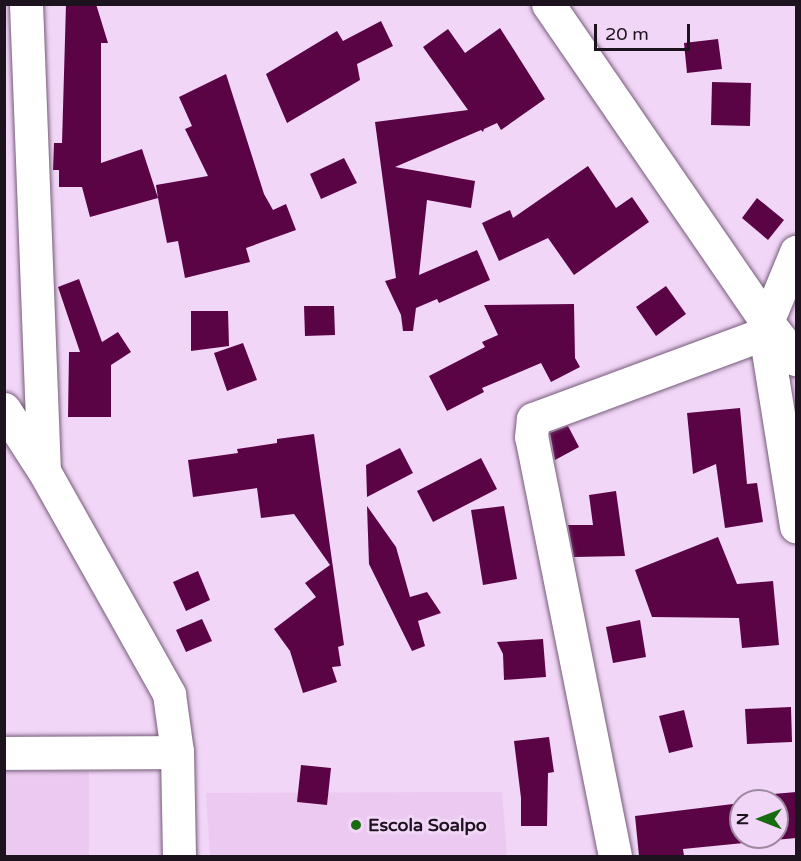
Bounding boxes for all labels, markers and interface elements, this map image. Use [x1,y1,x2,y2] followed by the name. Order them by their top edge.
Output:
[597,12,693,50] scale bar
[605,23,649,45] text: 20 m
[729,789,789,849] north arrow
[733,813,753,825] text: N
[368,814,487,836] place label: Escola Soalpo
[349,818,363,832] marker: Escola Soalpo

